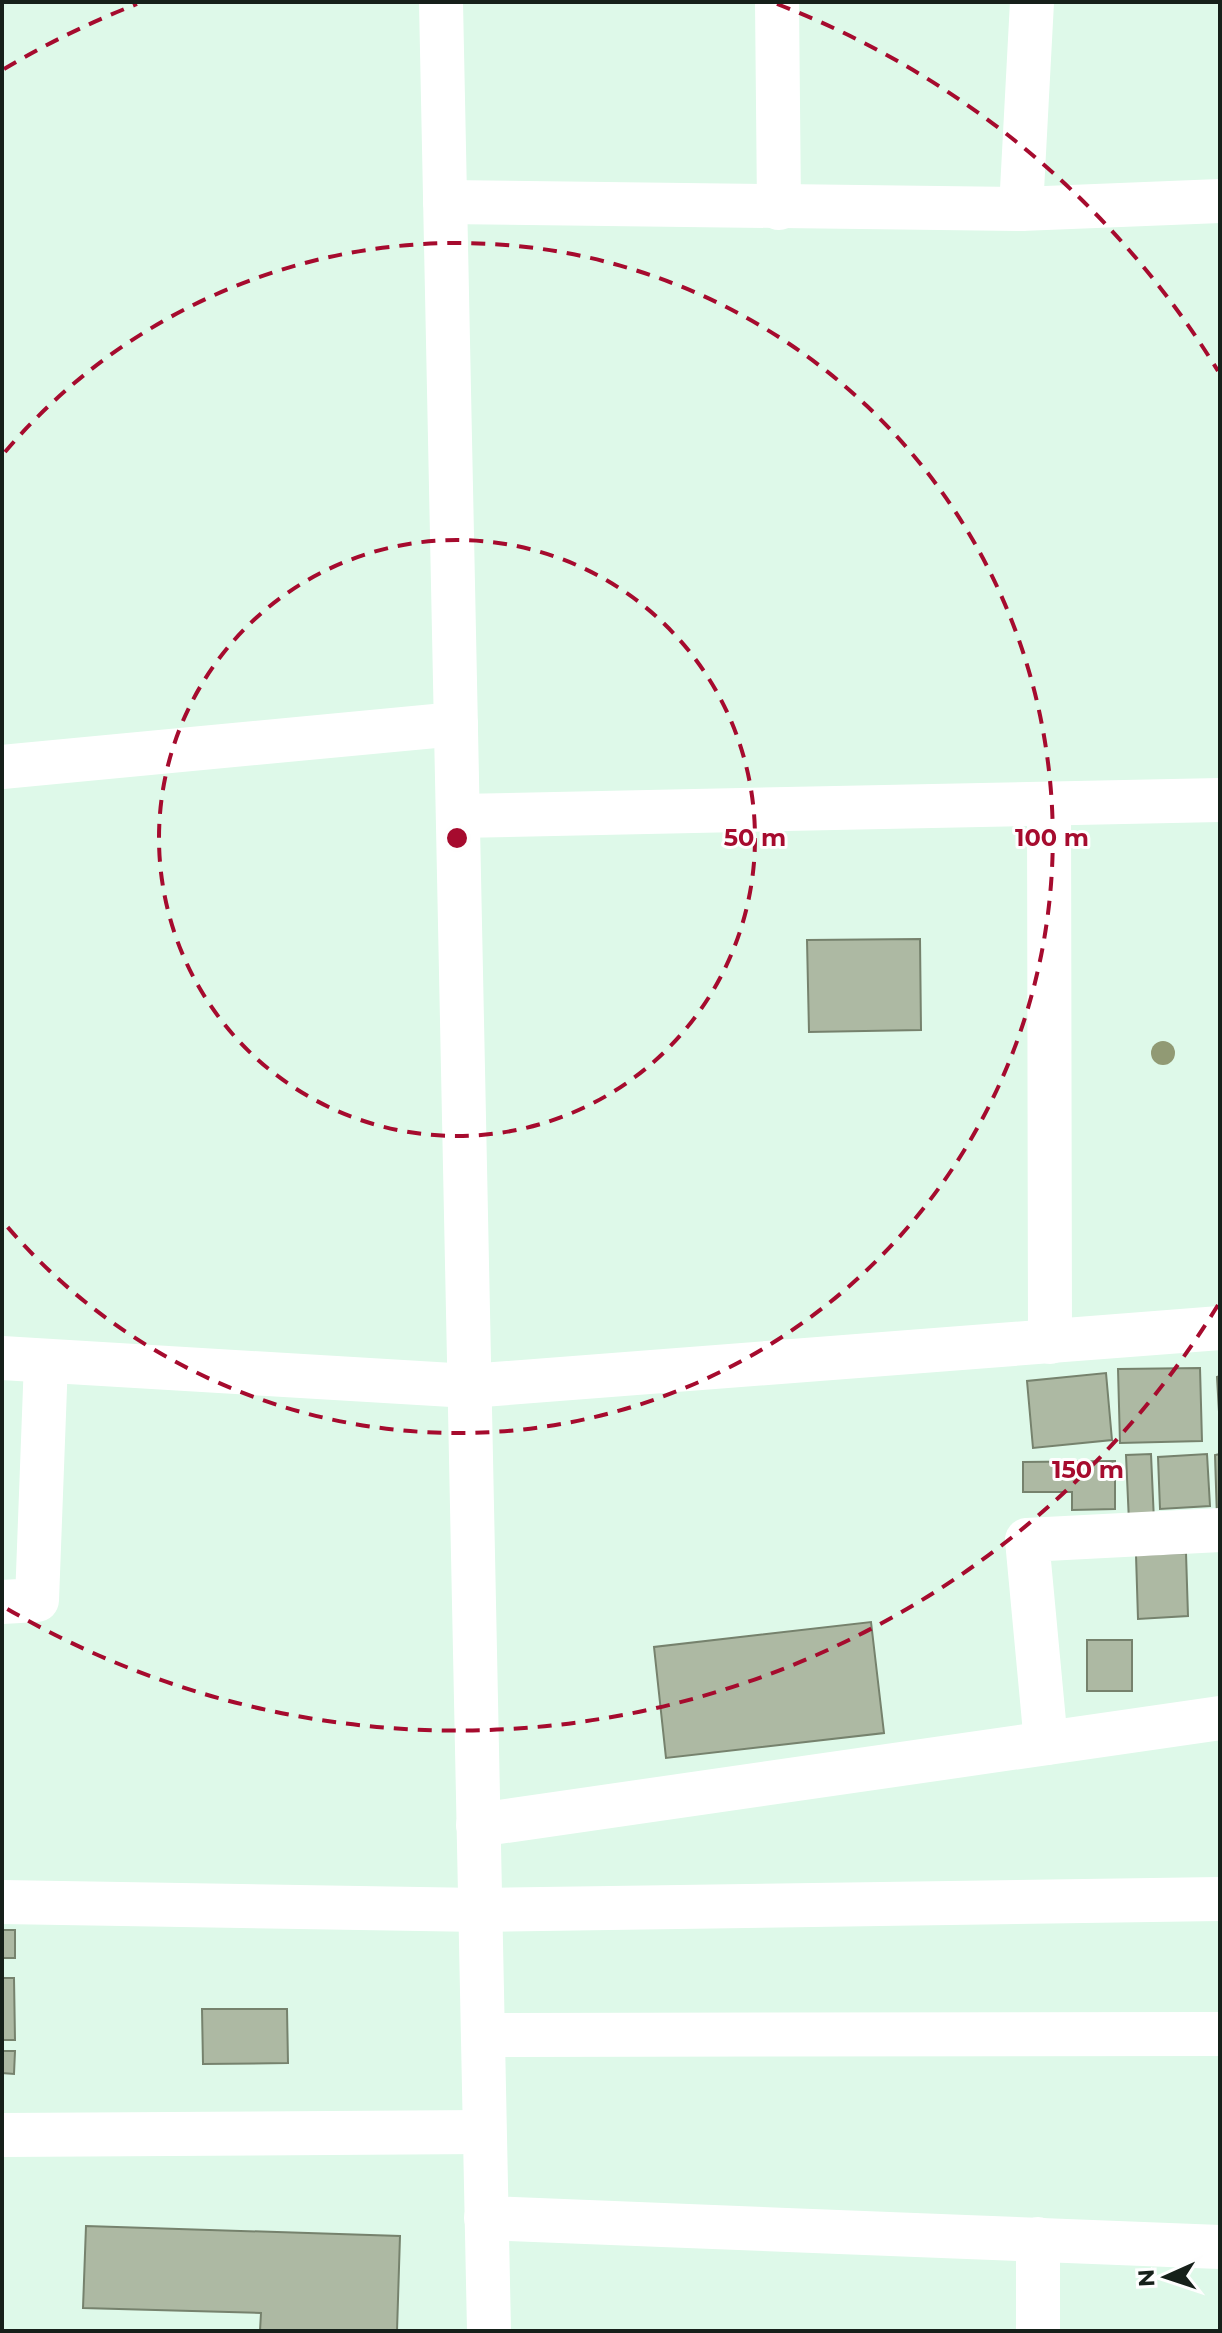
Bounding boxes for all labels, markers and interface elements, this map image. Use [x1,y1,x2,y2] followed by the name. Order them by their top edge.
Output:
[724,823,786,852] text: 50 m
[1015,823,1089,852] text: 100 m
[443,824,471,852] centre of rings
[1052,1455,1124,1484] text: 150 m
[1126,2237,1206,2317] north arrow
[1133,2268,1160,2288] text: N

